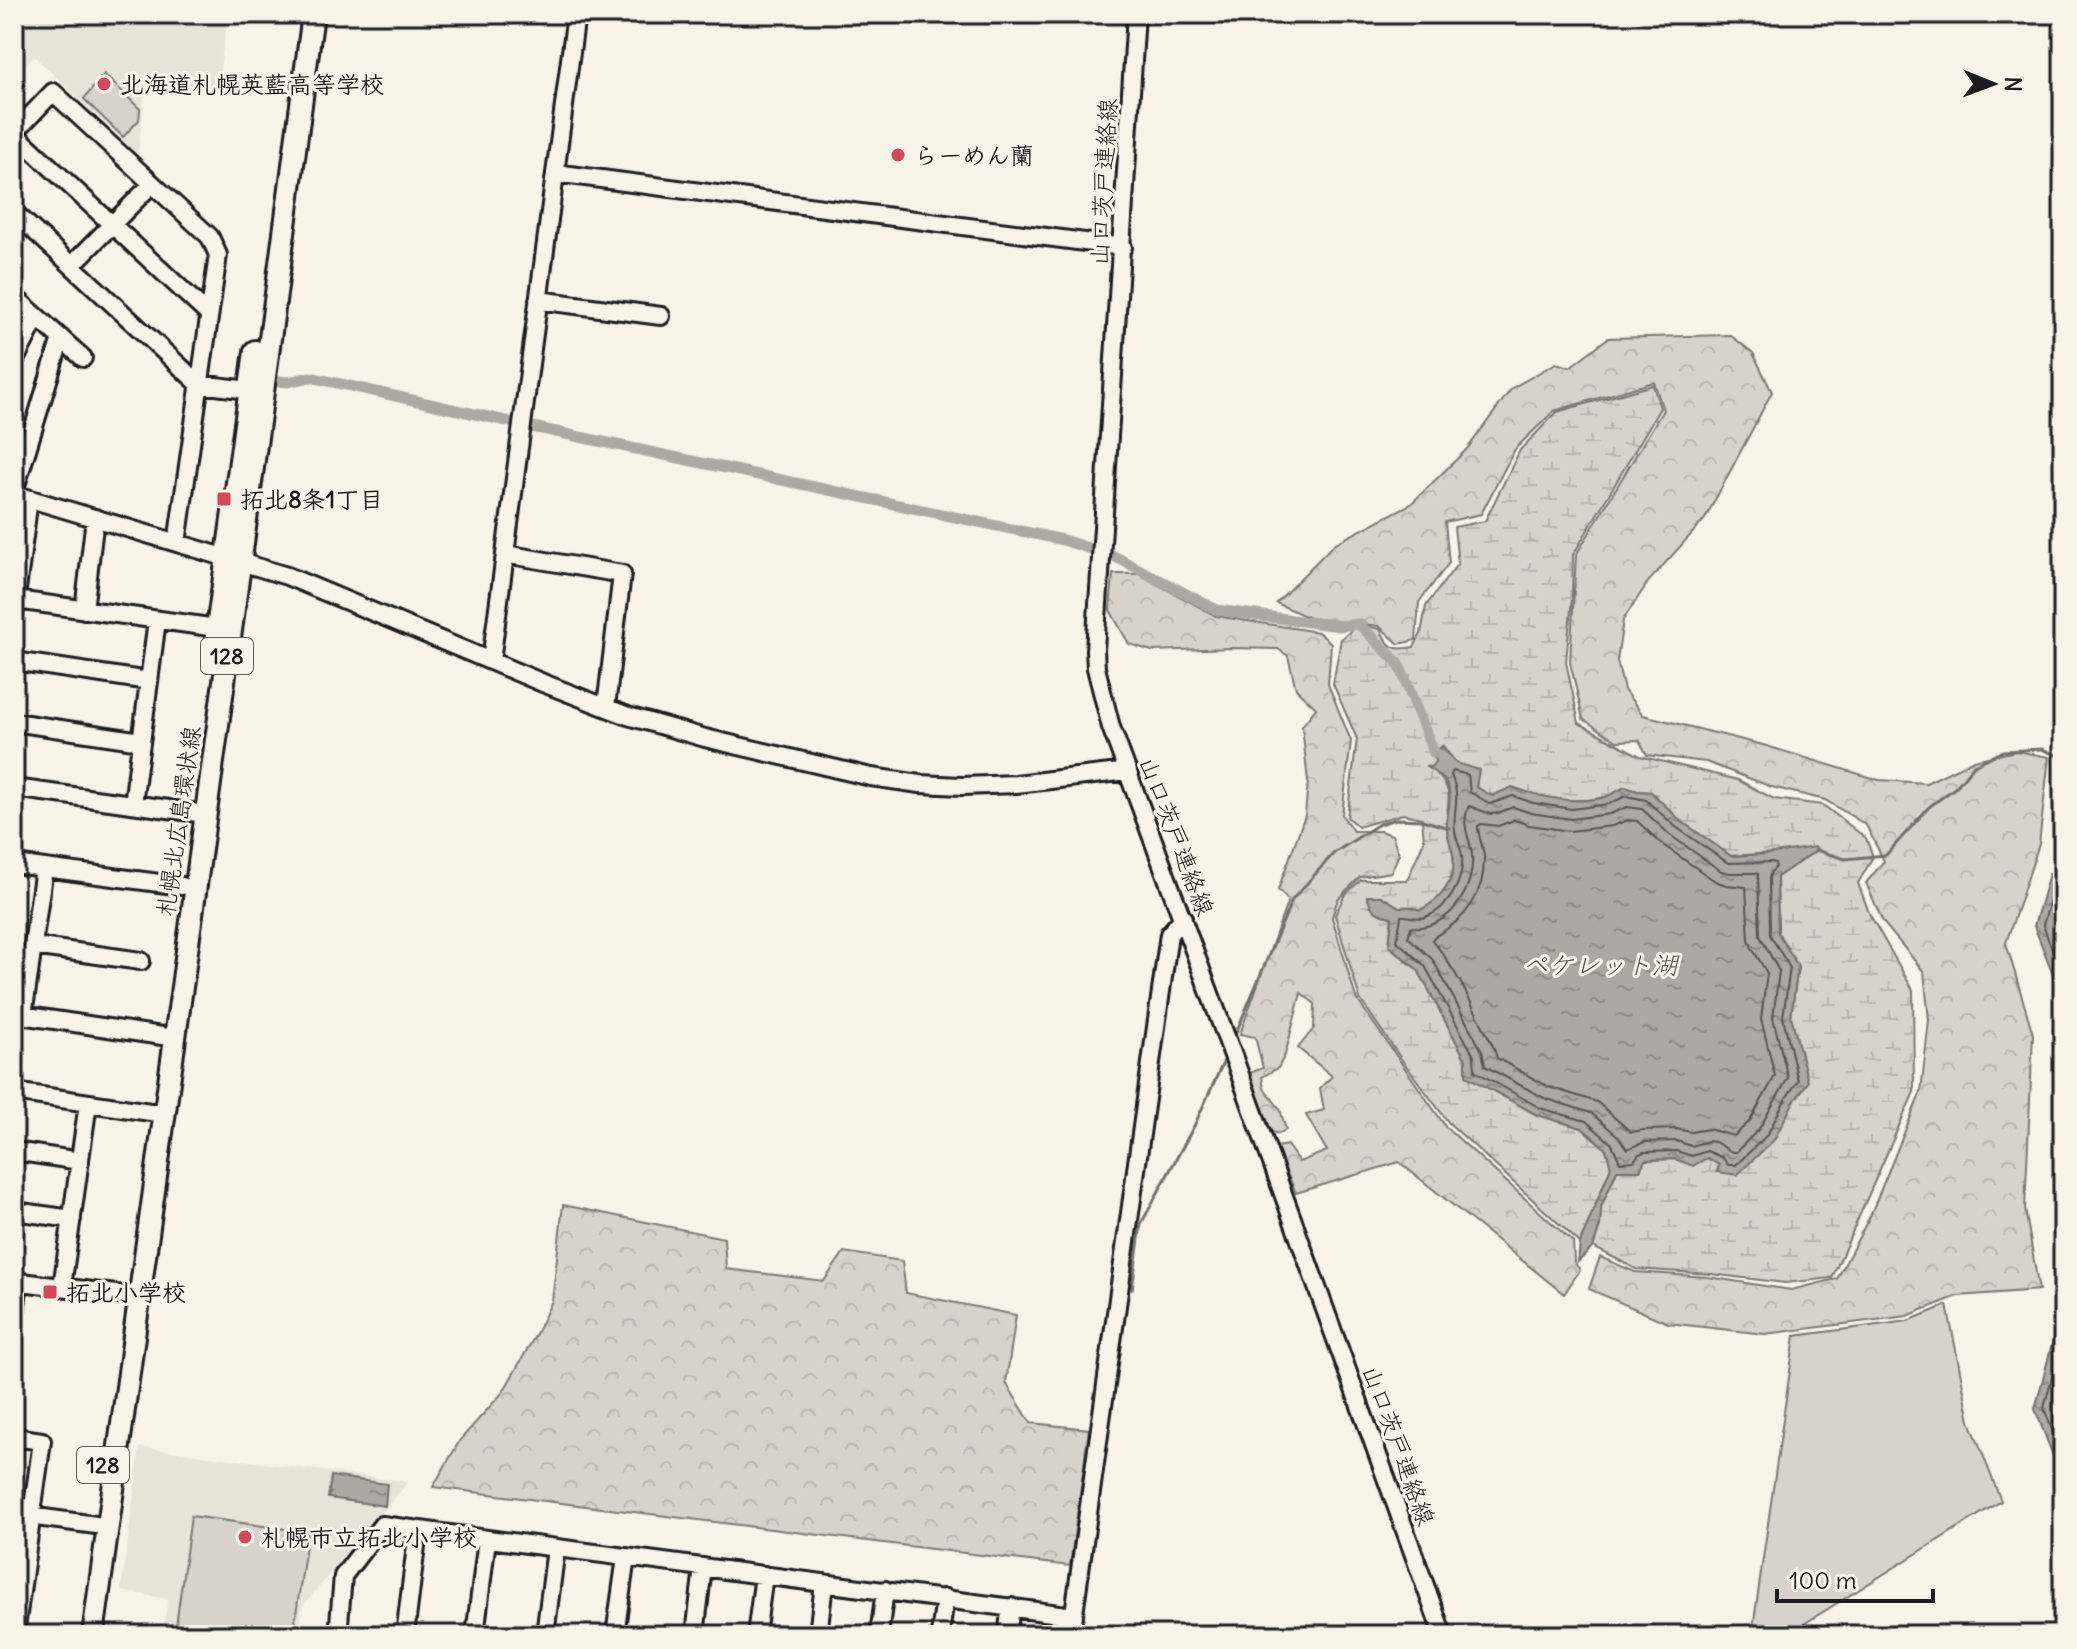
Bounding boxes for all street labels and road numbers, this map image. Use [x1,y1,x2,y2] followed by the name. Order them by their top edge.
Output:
[1084,97,1122,267] street label: 山口茨戸連絡線
[201,638,253,674] road number: 128
[150,724,206,918] street label: 札幌北広島環状線
[1133,752,1221,920] street label: 山口茨戸連絡線
[1356,1361,1442,1529] street label: 山口茨戸連絡線
[77,1447,129,1483] road number: 128

